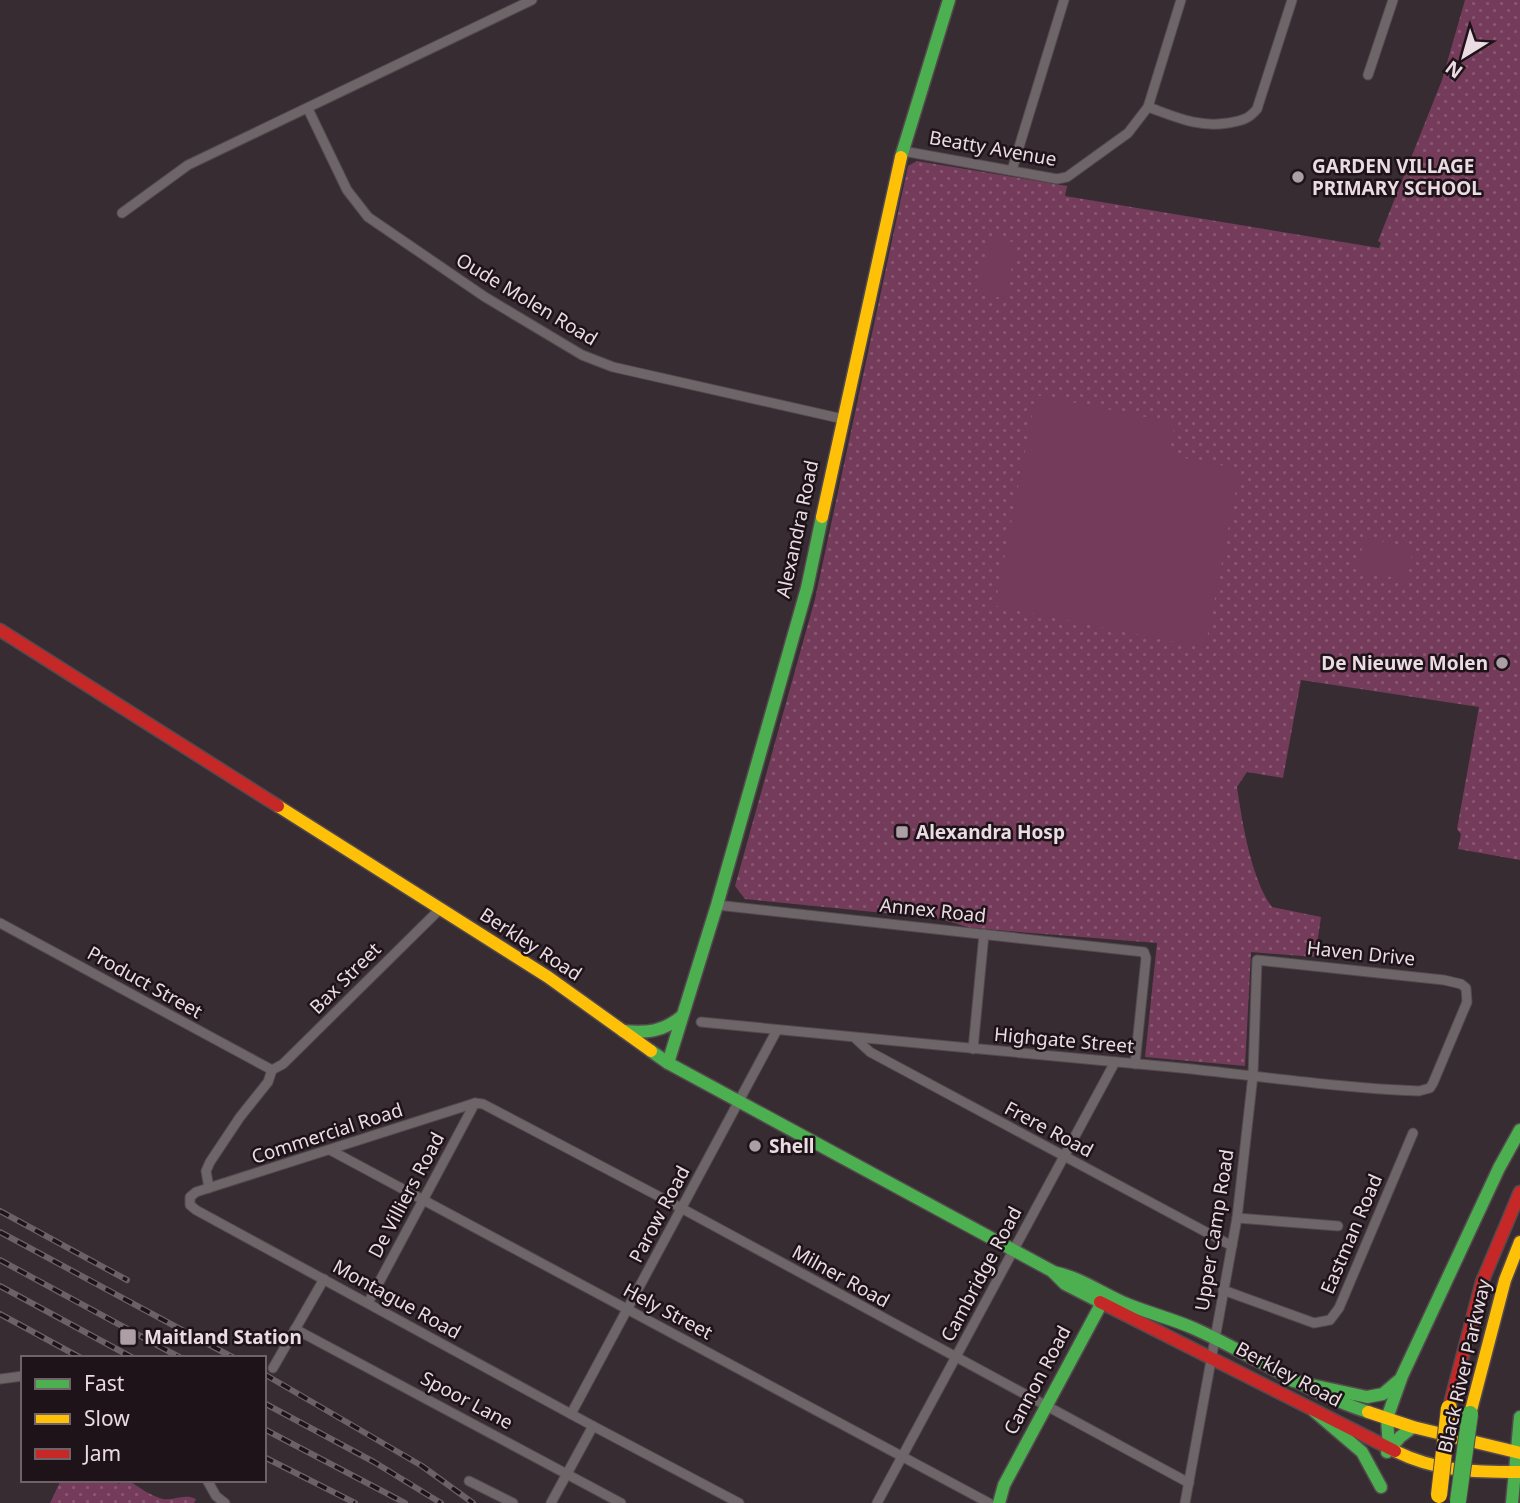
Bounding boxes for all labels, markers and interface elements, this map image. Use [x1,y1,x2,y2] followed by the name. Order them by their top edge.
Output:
[1429,21,1499,91] north arrow
[1440,55,1468,85] text: N
[927,124,1059,172] street label: Beatty Avenue
[1312,153,1482,201] place label: GARDEN VILLAGE PRIMARY SCHOOL
[1290,169,1306,185] marker: GARDEN VILLAGE PRIMARY SCHOOL
[451,246,603,352] street label: Oude Molen Road
[770,458,824,600] street label: Alexandra Road
[1321,650,1488,676] place label: De Nieuwe Molen
[1494,655,1510,671] marker: De Nieuwe Molen
[916,819,1065,845] place label: Alexandra Hosp
[894,824,910,840] marker: Alexandra Hosp
[879,891,987,929] street label: Annex Road
[475,901,587,987] street label: Berkley Road
[1306,934,1416,972] street label: Haven Drive
[304,937,386,1019] street label: Bax Street
[83,940,207,1024] street label: Product Street
[993,1021,1135,1059] street label: Highgate Street
[1000,1095,1098,1163] street label: Frere Road
[248,1096,406,1170] street label: Commercial Road
[362,1128,450,1262] street label: De Villiers Road
[769,1133,815,1159] place label: Shell
[747,1138,763,1154] marker: Shell
[1188,1147,1240,1313] street label: Upper Camp Road
[623,1161,695,1267] street label: Parow Road
[1314,1170,1388,1298] street label: Eastman Road
[934,1202,1028,1346] street label: Cambridge Road
[787,1238,895,1314] street label: Milner Road
[328,1253,466,1345] street label: Montague Road
[1431,1276,1497,1455] street label: Black River Parkway
[619,1277,717,1345] street label: Hely Street
[997,1321,1077,1439] street label: Cannon Road
[144,1324,302,1350] place label: Maitland Station
[118,1327,138,1347] marker: Maitland Station
[1231,1335,1347,1413] street label: Berkley Road
[21,1356,266,1482] legend
[416,1365,518,1435] street label: Spoor Lane
[84,1369,125,1397] text: Fast
[84,1404,130,1432] text: Slow
[82,1439,121,1467] text: Jam

